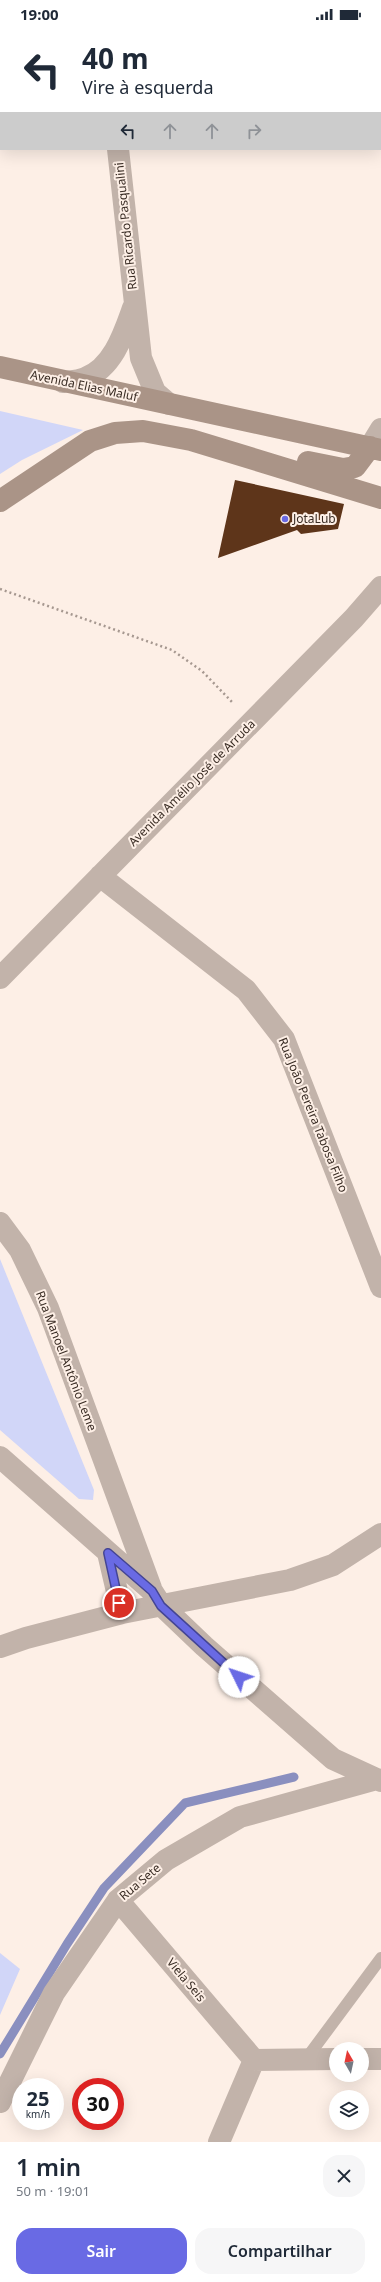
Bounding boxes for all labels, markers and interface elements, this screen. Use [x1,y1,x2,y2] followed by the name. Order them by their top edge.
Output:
[20,4,59,24] text: 19:00
[82,39,149,77] text: 40 m
[16,44,68,96] icon: left
[82,75,214,99] text: Vire à esquerda
[117,120,139,142] icon: left
[159,120,181,142] icon: ahead
[201,120,223,142] icon: ahead
[243,120,265,142] icon: right
[110,161,141,291] street label: Rua Ricardo Pasqualini
[29,366,140,405] street label: Avenida Elias Maluf
[292,510,336,527] place label: JotaLub
[280,514,290,524] marker: JotaLub
[124,715,259,850] street label: Avenida Amélio José de Arruda
[275,1035,352,1195] street label: Rua João Pereira Tabosa Filho
[32,1288,101,1433] street label: Rua Manoel Antônio Leme
[102,1586,136,1620] pin
[108,1592,130,1614] icon: arrive
[218,1656,260,1698] position arrow
[115,1859,164,1904] street label: Rua Sete
[163,1954,210,2005] street label: Viela Seis
[329,2042,369,2082] north arrow
[329,2042,369,2130] map controls
[72,2078,124,2130] speed limit sign: 30
[27,2085,49,2112] text: 25
[329,2090,369,2130] button: layers
[26,2107,50,2121] text: km/h
[16,2150,81,2183] text: 1 min
[323,2155,365,2197] button: close
[16,2182,90,2200] text: 50 m · 19:01
[16,2228,187,2274] button: Sair
[195,2228,365,2274] button: Compartilhar

